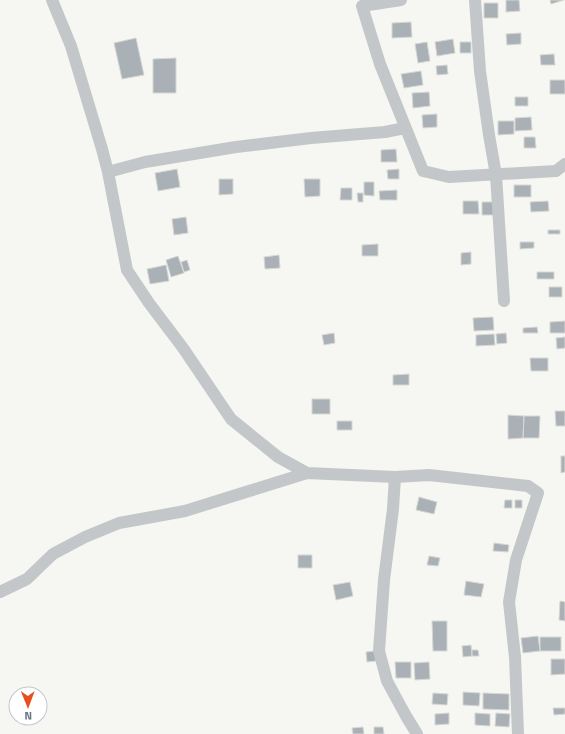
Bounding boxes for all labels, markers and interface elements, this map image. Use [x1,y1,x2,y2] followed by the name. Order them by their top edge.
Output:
[8,686,48,726] north arrow
[24,708,32,724] text: N

